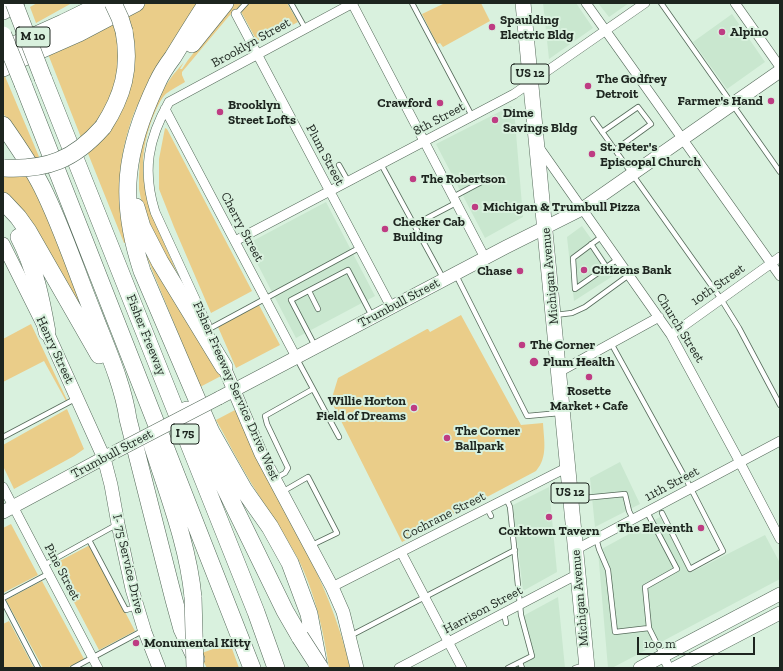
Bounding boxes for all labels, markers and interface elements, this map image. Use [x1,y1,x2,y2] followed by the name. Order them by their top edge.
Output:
[500,12,574,43] place label: Spaulding Electric Bldg
[209,15,293,71] street label: Brooklyn Street
[487,22,497,32] marker: Spaulding Electric Bldg
[730,24,768,40] place label: Alpino
[16,27,50,47] road number: M 10
[717,27,727,37] marker: Alpino
[511,64,549,84] road number: US 12
[596,71,667,102] place label: The Godfrey Detroit
[583,81,593,91] marker: The Godfrey Detroit
[677,93,763,109] place label: Farmer's Hand
[377,95,432,111] place label: Crawford
[766,96,776,106] marker: Farmer's Hand
[228,97,296,128] place label: Brooklyn Street Lofts
[435,98,445,108] marker: Crawford
[410,99,468,139] street label: 8th Street
[503,105,577,136] place label: Dime Savings Bldg
[215,107,225,117] marker: Brooklyn Street Lofts
[490,115,500,125] marker: Dime Savings Bldg
[302,122,348,188] street label: Plum Street
[600,139,701,170] place label: St. Peter's Episcopal Church
[587,149,597,159] marker: St. Peter's Episcopal Church
[421,171,506,187] place label: The Robertson
[408,174,418,184] marker: The Robertson
[217,190,267,264] street label: Cherry Street
[483,199,640,215] place label: Michigan & Trumbull Pizza
[470,202,480,212] marker: Michigan & Trumbull Pizza
[393,214,465,245] place label: Checker Cab Building
[380,224,390,234] marker: Checker Cab Building
[538,227,562,325] street label: Michigan Avenue
[688,261,748,309] street label: 10th Street
[592,262,671,278] place label: Citizens Bank
[477,263,512,279] place label: Chase
[579,265,589,275] marker: Citizens Bank
[515,266,525,276] marker: Chase
[356,275,442,331] street label: Trumbull Street
[652,290,708,366] street label: Church Street
[123,292,169,378] street label: Fisher Freeway
[189,299,283,483] street label: Fisher Freeway Service Drive West
[33,314,77,386] street label: Henry Street
[530,337,595,353] place label: The Corner
[517,340,527,350] marker: The Corner
[543,354,615,370] place label: Plum Health
[528,356,540,368] marker: Plum Health
[584,372,594,382] marker: Rosette Market + Cafe
[550,383,628,414] place label: Rosette Market + Cafe
[316,393,406,424] place label: Willie Horton Field of Dreams
[409,403,419,413] marker: Willie Horton Field of Dreams
[455,423,520,454] place label: The Corner Ballpark
[171,424,199,444] road number: I 75
[69,426,155,482] street label: Trumbull Street
[442,433,452,443] marker: The Corner Ballpark
[642,463,702,505] street label: 11th Street
[551,483,589,503] road number: US 12
[400,488,488,544] street label: Cochrane Street
[544,512,554,522] marker: Corktown Tavern
[109,513,147,615] street label: I- 75 Service Drive
[617,520,693,536] place label: The Eleventh
[499,523,599,539] place label: Corktown Tavern
[696,523,706,533] marker: The Eleventh
[41,541,83,603] street label: Pine Street
[568,549,592,647] street label: Michigan Avenue
[441,583,525,637] street label: Harrison Street
[639,629,757,655] scale bar
[144,635,251,651] place label: Monumental Kitty
[644,637,676,651] text: 100 m
[131,638,141,648] marker: Monumental Kitty

